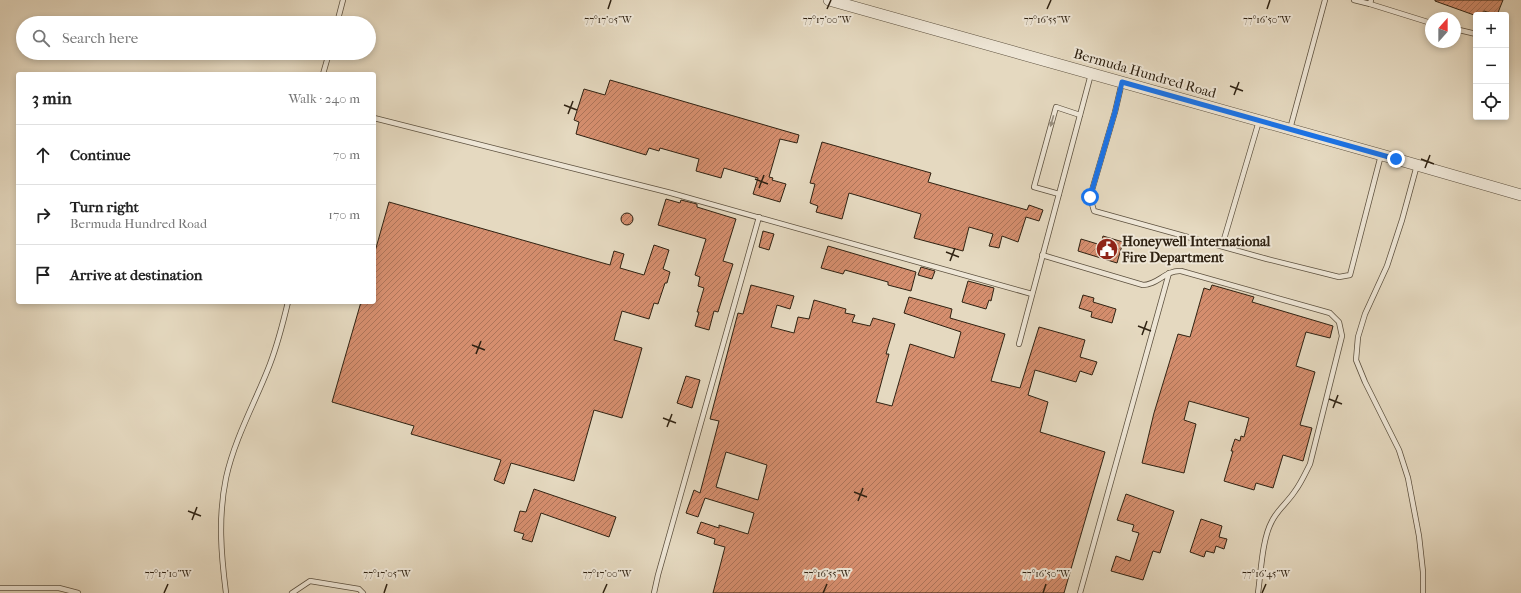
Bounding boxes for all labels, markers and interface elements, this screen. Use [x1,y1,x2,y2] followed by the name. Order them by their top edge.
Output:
[1425,12,1461,48] north arrow
[1473,12,1509,120] map controls
[1473,12,1509,48] button: +
[584,14,633,26] text: 77°17'05"W
[803,14,852,26] text: 77°17'00"W
[1024,14,1072,26] text: 77°16'55"W
[1243,14,1292,26] text: 77°16'50"W
[16,16,376,60] search box
[30,27,52,49] icon: search
[62,29,138,47] text: Search here
[1072,45,1218,102] street label: Bermuda Hundred Road
[1473,48,1509,84] button: −
[1473,84,1509,120] button: locate
[32,88,72,108] text: 3 min
[288,91,360,106] text: Walk · 240 m
[1049,115,1055,127] one-way arrow
[32,144,54,166] icon: ahead
[70,146,130,164] text: Continue
[333,147,360,162] text: 70 m
[1387,150,1405,168] route end
[1081,188,1099,206] route start
[70,198,139,216] text: Turn right
[32,204,54,226] icon: right
[328,207,360,222] text: 170 m
[70,216,207,231] text: Bermuda Hundred Road
[1121,233,1271,266] place label: Honeywell International Fire Department
[1094,236,1120,262] public building icon: Honeywell International Fire Department
[32,264,54,286] icon: arrive
[70,266,202,284] text: Arrive at destination
[145,568,192,580] text: 77°17'10"W
[363,568,412,580] text: 77°17'05"W
[583,568,632,580] text: 77°17'00"W
[804,568,852,580] text: 77°16'55"W
[1022,568,1071,580] text: 77°16'50"W
[1242,568,1291,580] text: 77°16'45"W

